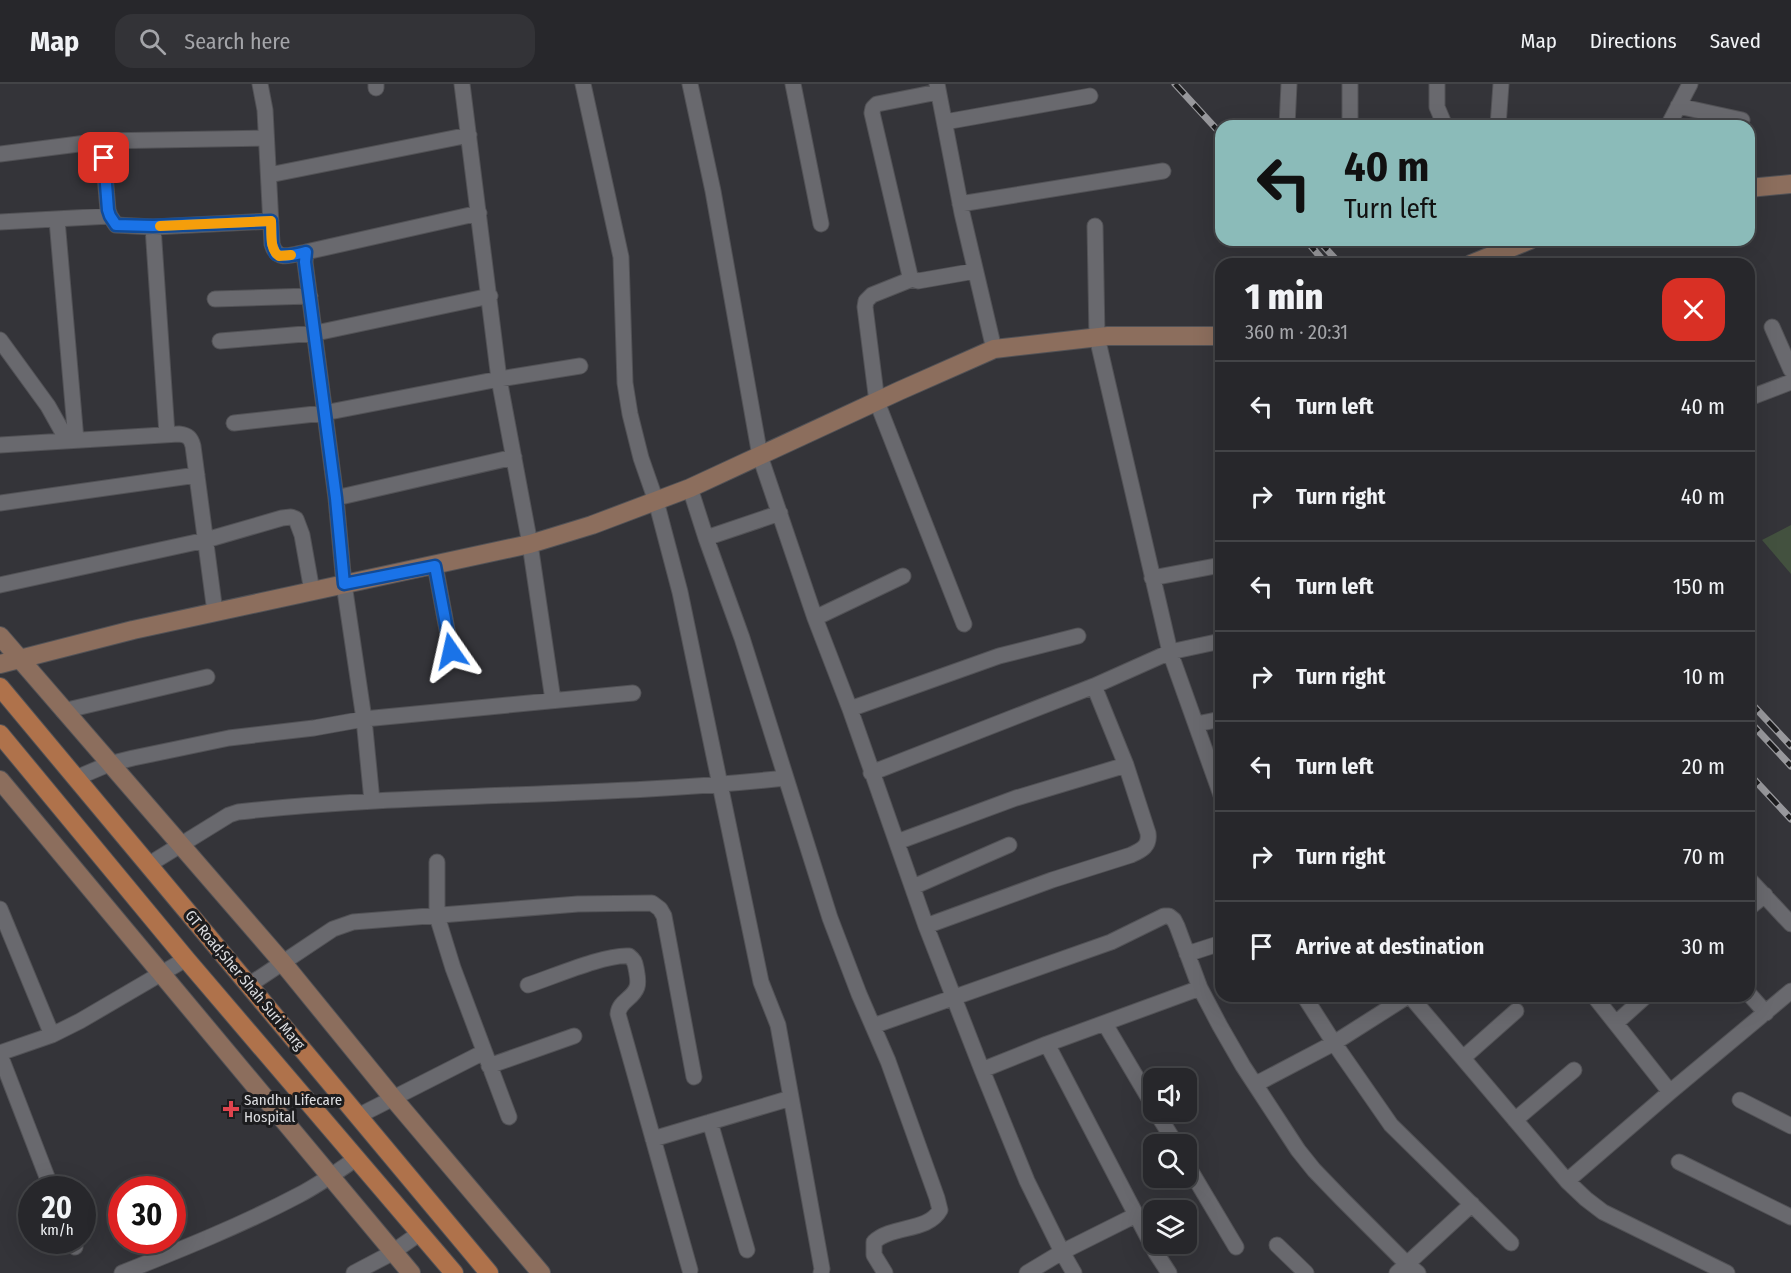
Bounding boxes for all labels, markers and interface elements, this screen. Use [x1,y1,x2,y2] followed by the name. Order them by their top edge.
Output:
[115,14,535,68] search box
[30,25,79,58] text: Map
[136,25,169,58] icon: search
[184,28,290,55] text: Search here
[1520,28,1557,54] text: Map
[1590,28,1677,54] text: Directions
[1710,28,1761,54] text: Saved
[78,132,129,183] pin
[87,141,120,174] icon: arrive
[1344,142,1429,192] text: 40 m
[1245,144,1323,222] icon: left
[1344,193,1437,225] text: Turn left
[1245,275,1323,319] text: 1 min
[1662,278,1725,341] button: close
[1245,320,1348,344] text: 360 m · 20:31
[1245,390,1278,423] icon: left
[1296,393,1374,420] text: Turn left
[1681,393,1725,420] text: 40 m
[1245,480,1278,513] icon: right
[1296,483,1385,510] text: Turn right
[1681,483,1725,510] text: 40 m
[1245,570,1278,603] icon: left
[1296,573,1374,600] text: Turn left
[1673,573,1725,600] text: 150 m
[419,619,483,683] position arrow
[1245,660,1278,693] icon: right
[1296,663,1385,690] text: Turn right
[1683,663,1725,690] text: 10 m
[1245,750,1278,783] icon: left
[1296,753,1374,780] text: Turn left
[1682,753,1725,780] text: 20 m
[1245,840,1278,873] icon: right
[1296,843,1385,870] text: Turn right
[1683,843,1725,870] text: 70 m
[181,907,309,1053] street label: GT Road;Sher Shah Suri Marg
[1245,930,1278,963] icon: arrive
[1296,933,1484,960] text: Arrive at destination
[1682,933,1725,960] text: 30 m
[1143,1068,1197,1254] map controls
[1143,1068,1197,1122] button: sound
[244,1091,342,1126] place label: Sandhu Lifecare Hospital
[222,1100,240,1118] marker: Sandhu Lifecare Hospital
[1143,1134,1197,1188] button: search
[108,1176,186,1254] speed limit sign: 30
[42,1190,72,1226] text: 20
[1143,1200,1197,1254] button: layers
[40,1221,74,1239] text: km/h

